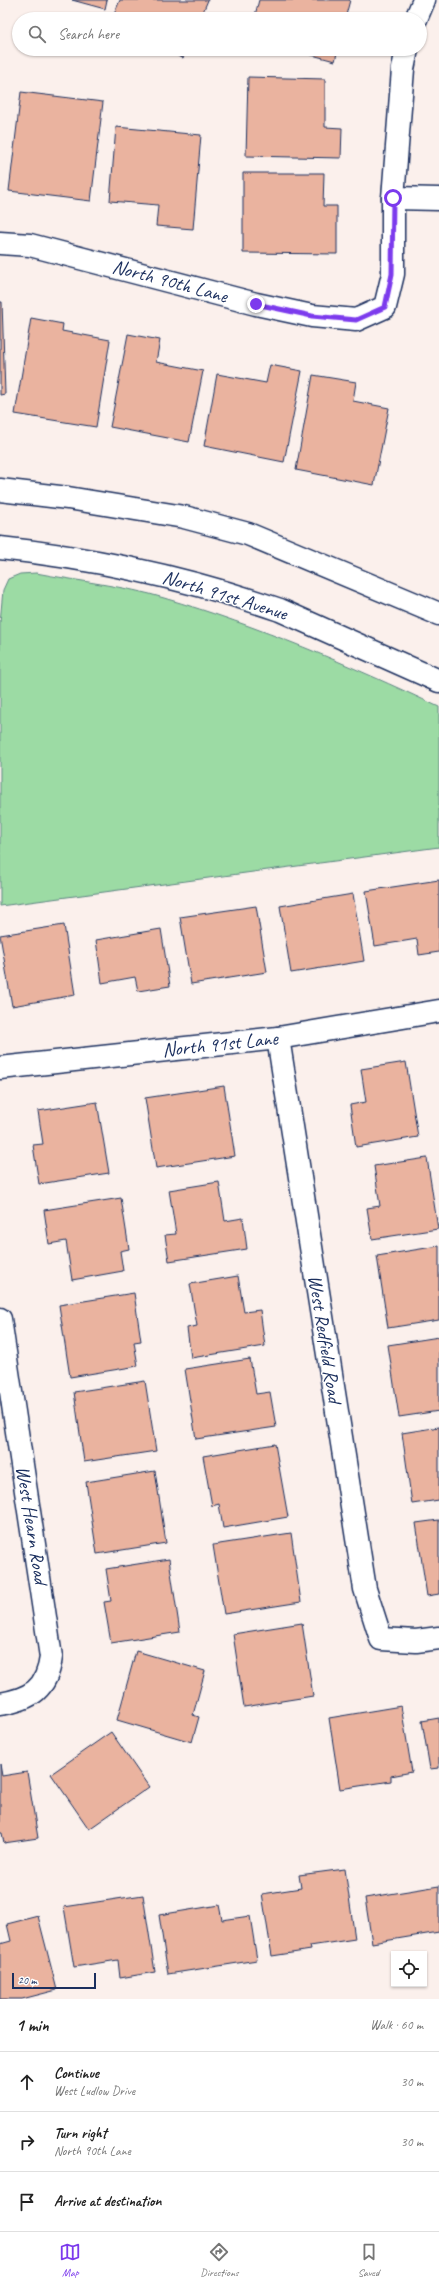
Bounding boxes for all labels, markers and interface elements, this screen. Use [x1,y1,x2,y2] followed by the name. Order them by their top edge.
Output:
[12,12,427,56] search box
[26,23,48,45] icon: search
[58,25,119,44] text: Search here
[384,189,402,207] route start
[110,254,232,309] street label: North 90th Lane
[247,295,265,313] route end
[160,564,292,626] street label: North 91st Avenue
[161,1025,280,1062] street label: North 91st Lane
[303,1273,348,1408] street label: West Redfield Road
[10,1464,54,1589] street label: West Hearn Road
[391,1951,427,1987] map controls
[391,1951,427,1987] button: locate
[12,1971,96,1990] scale bar
[18,1973,37,1987] text: 20 m
[16,2015,49,2036] text: 1 min
[370,2017,423,2033] text: Walk · 60 m
[54,2064,99,2083] text: Continue
[16,2071,38,2093] icon: ahead
[401,2074,423,2090] text: 30 m
[54,2083,135,2099] text: West Ludlow Drive
[54,2124,107,2143] text: Turn right
[16,2131,38,2153] icon: right
[401,2134,423,2150] text: 30 m
[54,2143,131,2159] text: North 90th Lane
[16,2191,38,2213] icon: arrive
[54,2192,161,2211] text: Arrive at destination
[59,2241,81,2279] tab: Map
[200,2241,239,2279] tab: Directions
[358,2241,380,2279] tab: Saved

